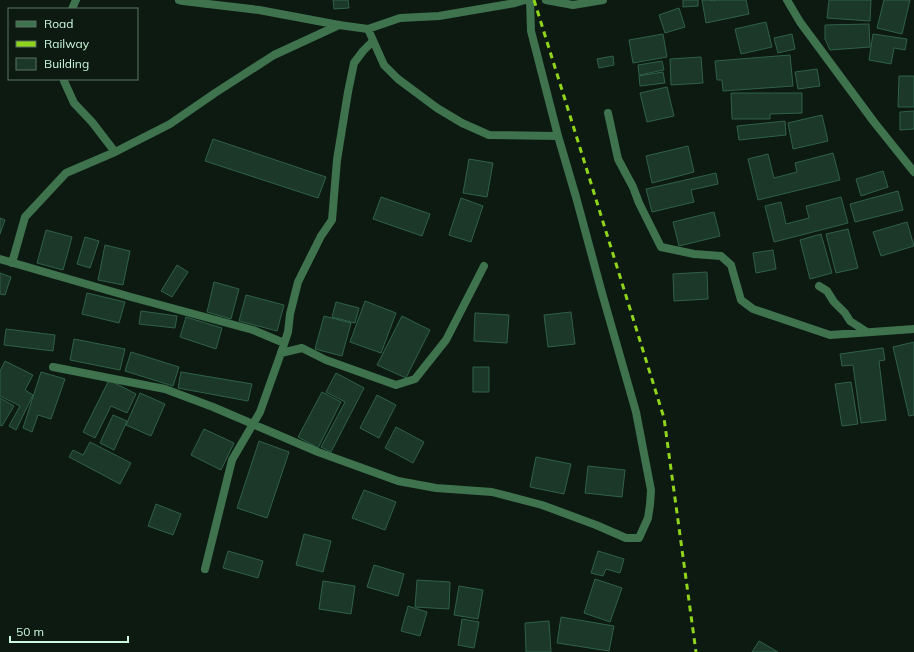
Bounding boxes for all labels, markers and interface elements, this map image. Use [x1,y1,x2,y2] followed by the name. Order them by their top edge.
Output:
[8,8,138,80] legend
[44,16,73,31] text: Road
[44,36,90,51] text: Railway
[44,56,89,71] text: Building
[10,618,128,644] scale bar
[16,624,44,639] text: 50 m

